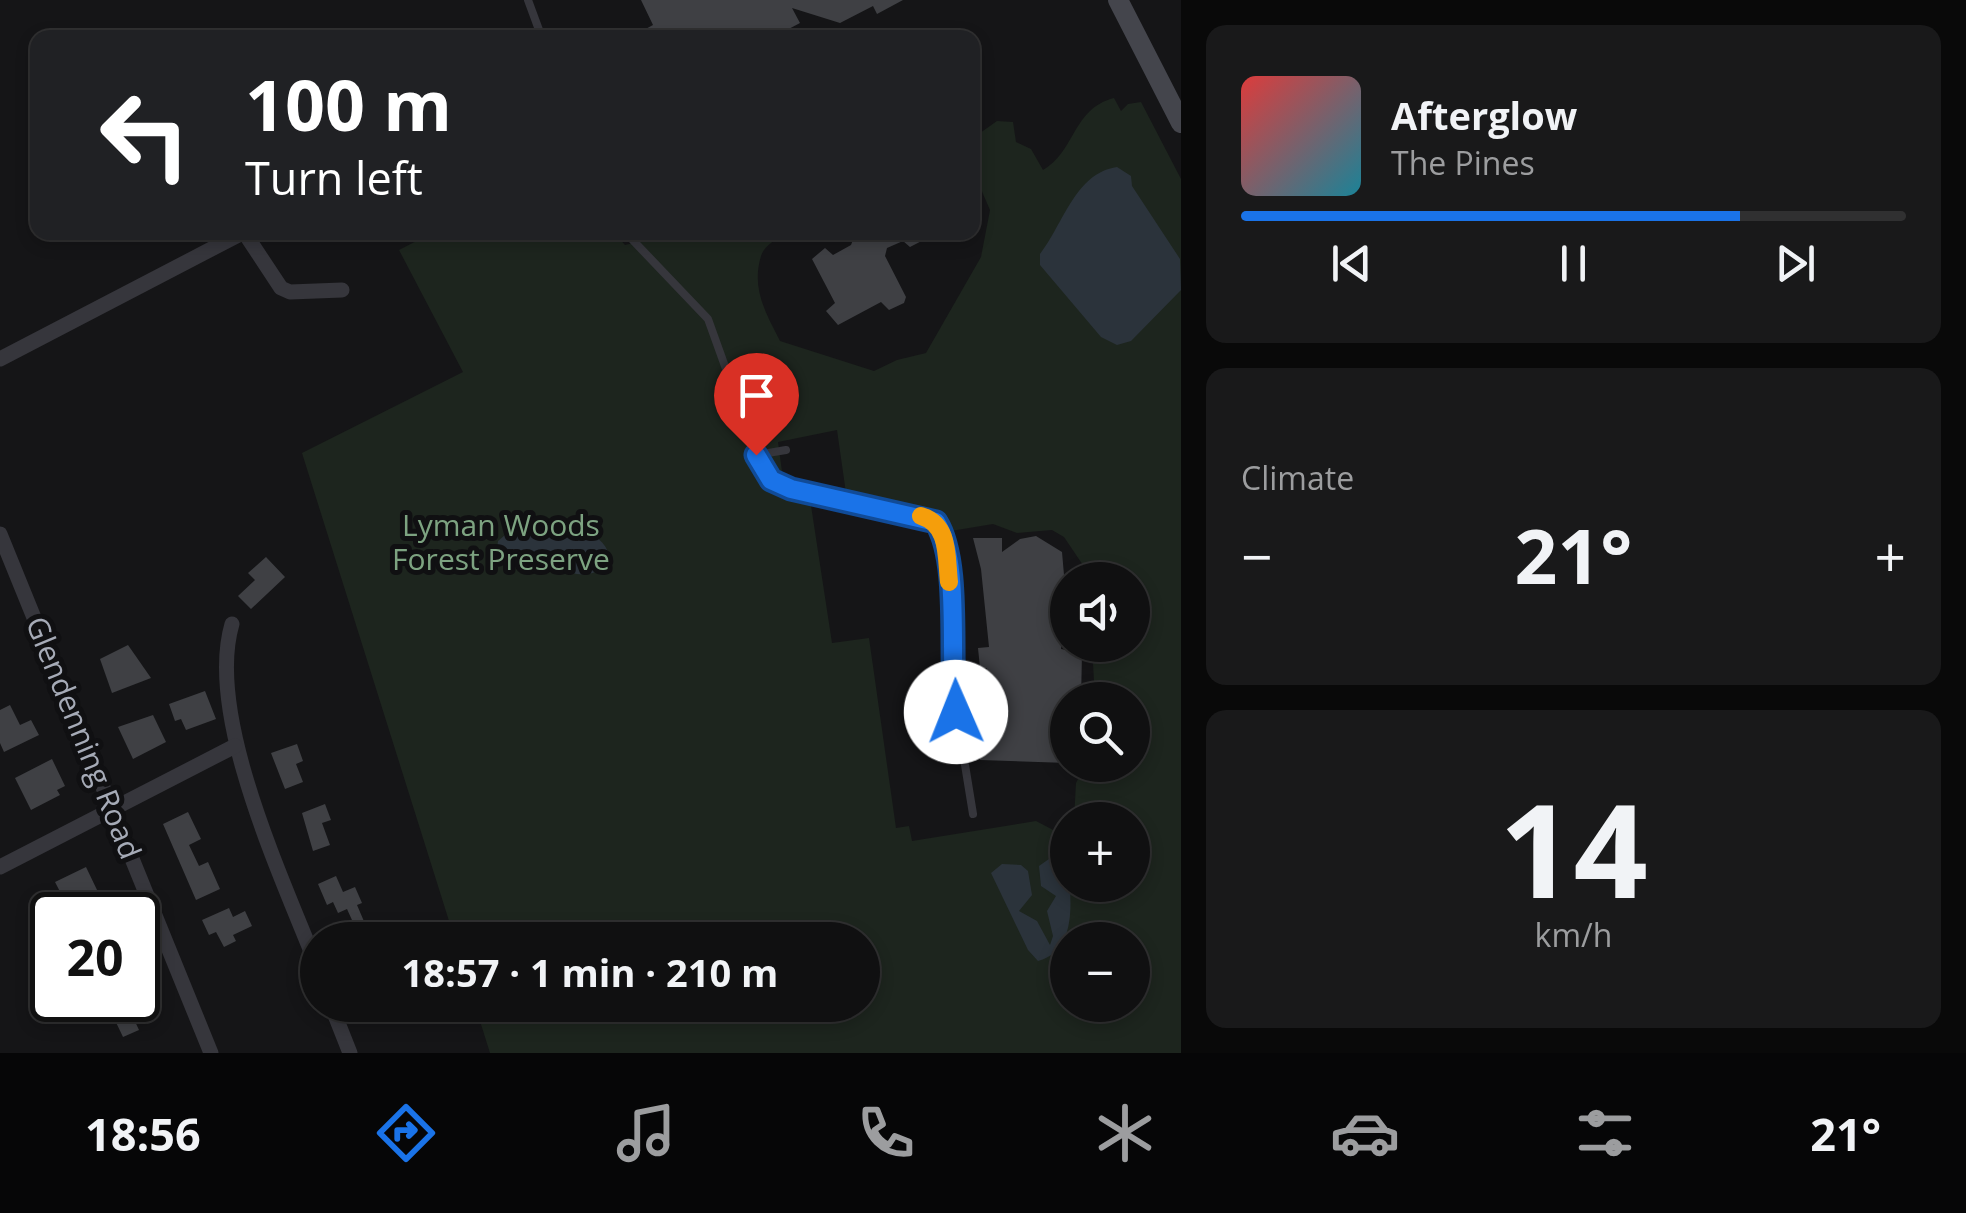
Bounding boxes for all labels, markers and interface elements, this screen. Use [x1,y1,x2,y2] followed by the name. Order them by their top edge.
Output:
[245,56,452,152] text: 100 m
[80,70,210,200] icon: left
[1391,89,1577,141] text: Afterglow
[1391,141,1535,184] text: The Pines
[245,147,423,208] text: Turn left
[1324,236,1379,291] icon: previous
[1546,236,1601,291] icon: pause
[1768,236,1823,291] icon: next
[714,353,799,456] pin
[729,368,784,423] icon: arrive
[1241,456,1354,499] text: Climate
[392,504,610,579] park label: Lyman Woods Forest Preserve
[1515,504,1632,606] text: 21°
[1241,518,1272,593] text: −
[1875,518,1906,593] text: +
[1050,562,1150,1022] map controls
[1050,562,1150,662] button: sound
[17,610,152,865] street label: Glendenning Road
[904,660,1008,764] position arrow
[1050,682,1150,782] button: search
[1499,759,1648,936] text: 14
[1050,802,1150,902] button: +
[30,892,160,1022] speed limit sign: 20
[1535,913,1612,956] text: km/h
[1050,922,1150,1022] button: −
[402,946,778,998] text: 18:57 · 1 min · 210 m
[371,1098,441,1168] icon: directions
[611,1098,681,1168] icon: music
[851,1098,921,1168] icon: phone
[1090,1098,1160,1168] icon: climate
[1330,1098,1400,1168] icon: car
[1570,1098,1640,1168] icon: filters
[85,1103,201,1164] text: 18:56
[1810,1103,1881,1164] text: 21°

